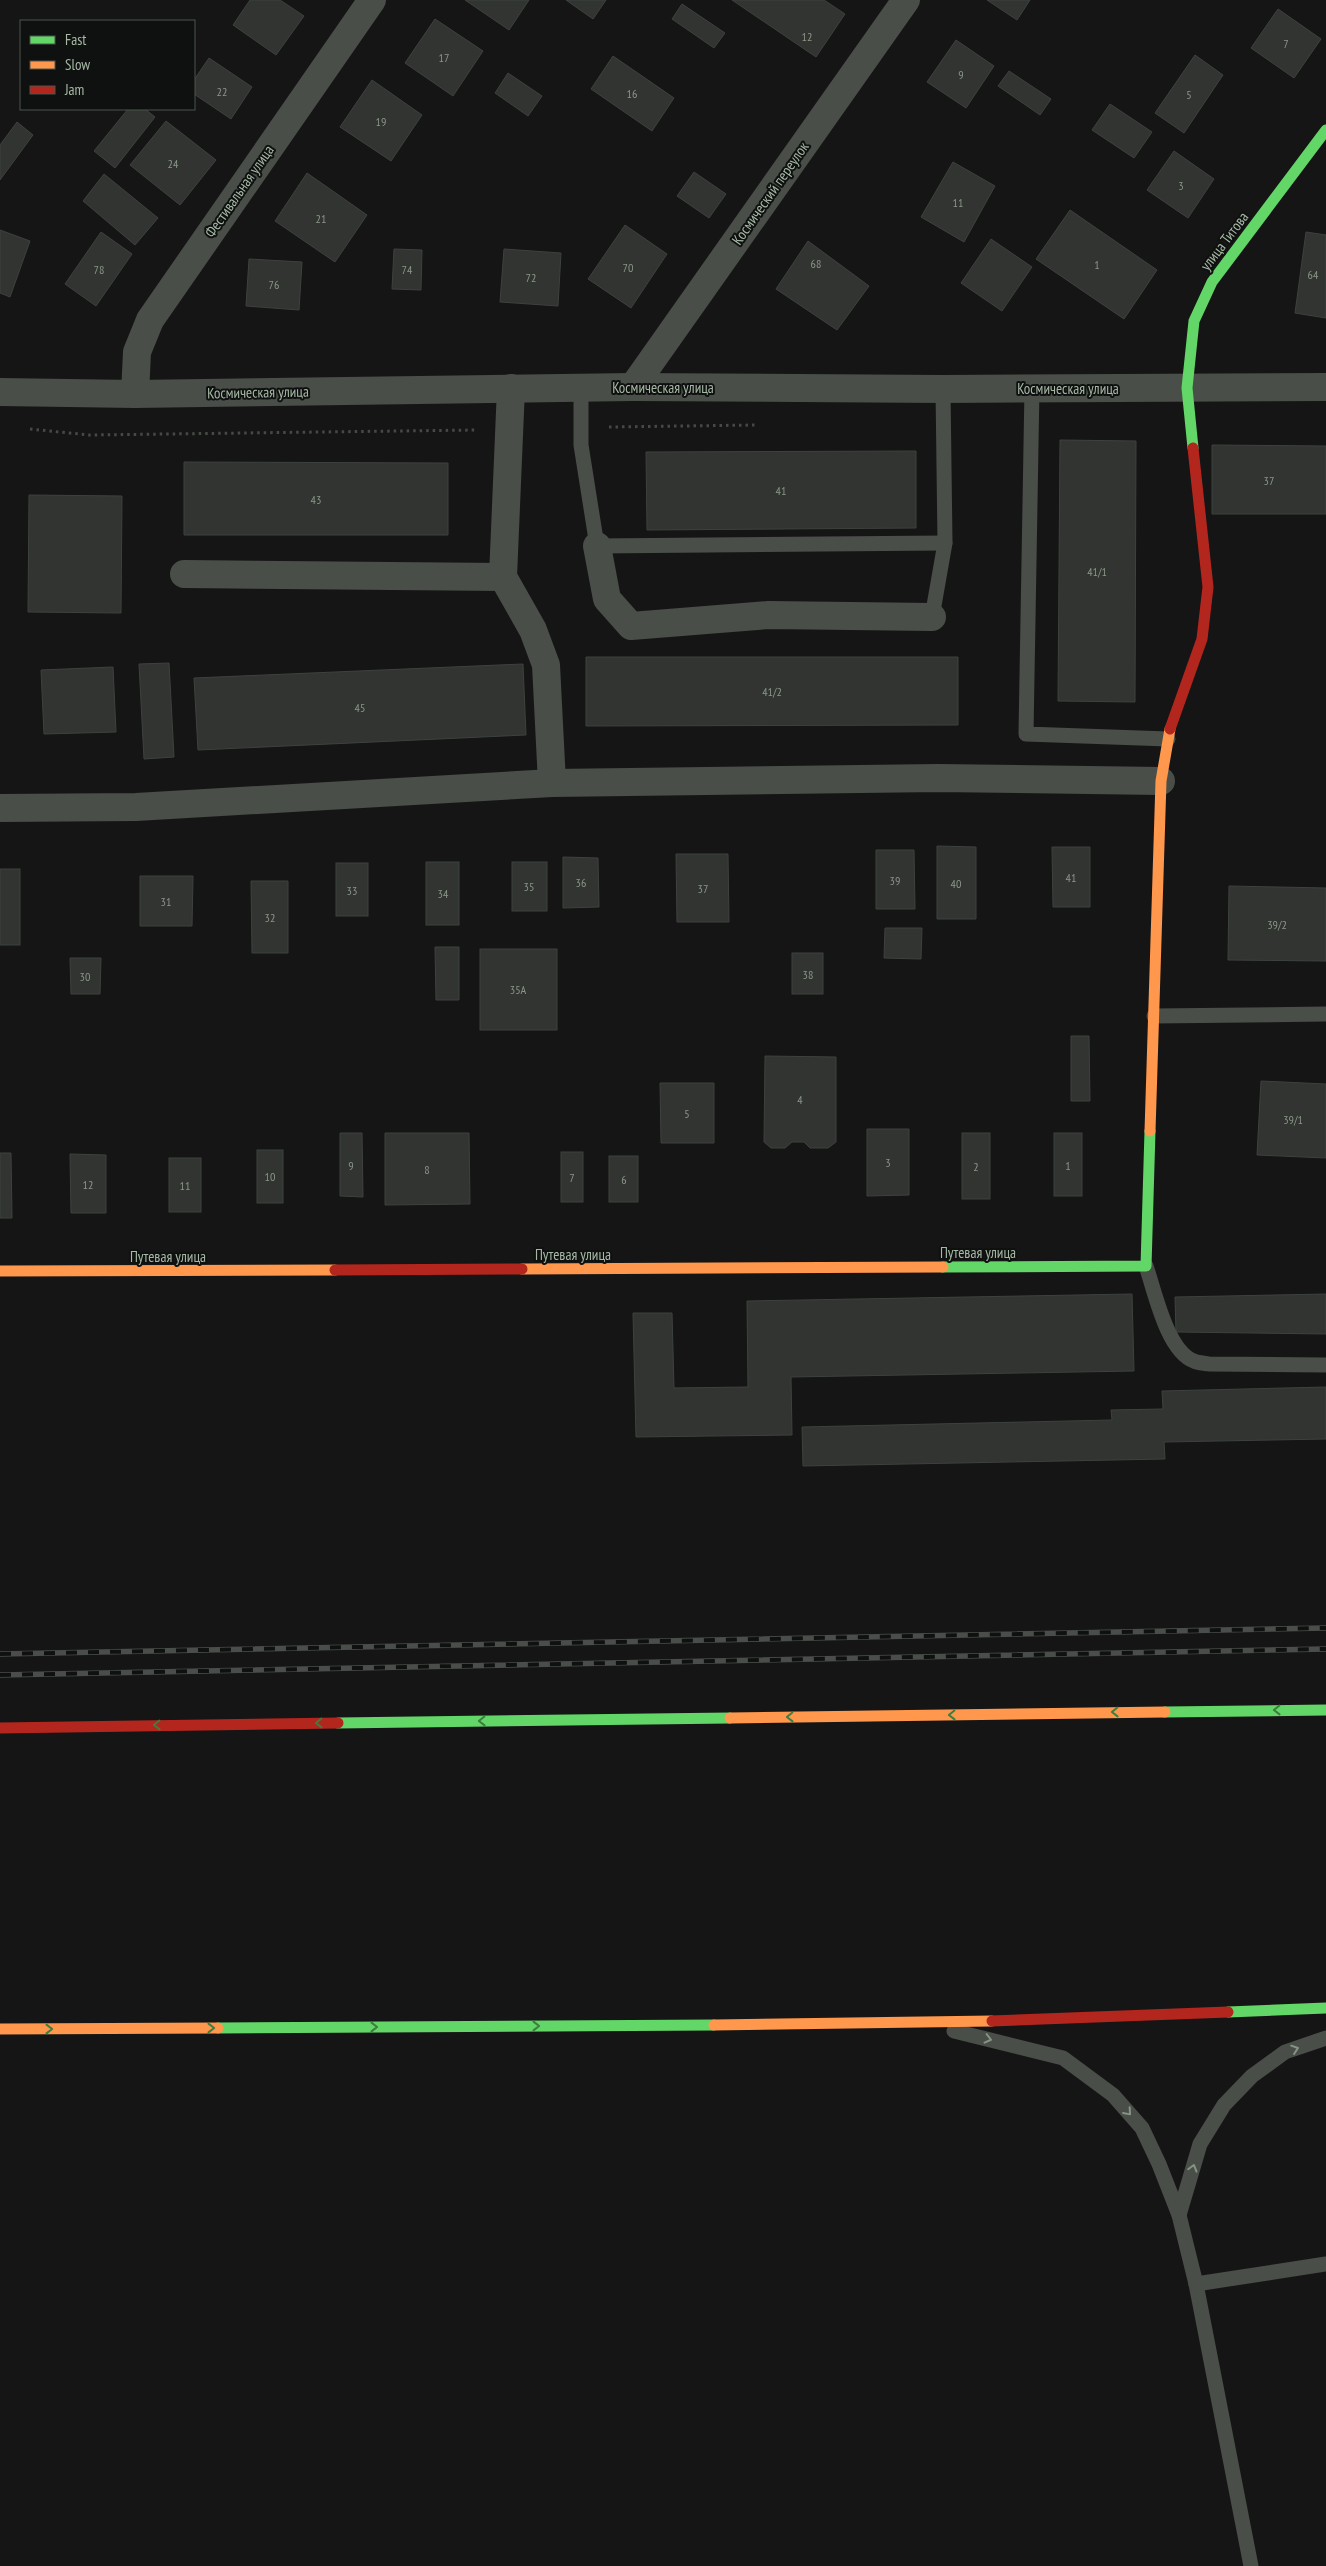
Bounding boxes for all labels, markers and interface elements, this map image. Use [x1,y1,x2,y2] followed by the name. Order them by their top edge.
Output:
[20,20,195,110] legend
[802,29,812,44] house number: 12
[65,30,86,49] text: Fast
[1283,36,1289,51] house number: 7
[439,50,449,65] house number: 17
[65,55,90,74] text: Slow
[958,67,964,82] house number: 9
[64,80,84,99] text: Jam
[217,84,227,99] house number: 22
[627,86,637,101] house number: 16
[1186,87,1192,102] house number: 5
[376,114,386,129] house number: 19
[727,138,813,248] street label: Космический переулок
[200,141,278,241] street label: Фестивальная улица
[168,156,179,171] house number: 24
[1178,178,1184,193] house number: 3
[953,195,963,210] house number: 11
[1196,208,1252,274] street label: улица Титова
[316,211,326,226] house number: 21
[811,256,821,271] house number: 68
[1094,257,1100,272] house number: 1
[623,260,633,275] house number: 70
[94,262,104,277] house number: 78
[402,262,413,277] house number: 74
[1308,267,1319,282] house number: 64
[526,270,536,285] house number: 72
[269,277,279,292] house number: 76
[612,378,714,397] street label: Космическая улица
[1017,379,1119,398] street label: Космическая улица
[207,382,309,402] street label: Космическая улица
[1264,473,1274,488] house number: 37
[776,483,786,498] house number: 41
[311,492,321,507] house number: 43
[1087,564,1107,579] house number: 41/1
[762,684,782,699] house number: 41/2
[355,700,365,715] house number: 45
[1066,870,1076,885] house number: 41
[890,873,900,888] house number: 39
[576,875,586,890] house number: 36
[951,876,961,891] house number: 40
[524,879,534,894] house number: 35
[698,881,708,896] house number: 37
[347,883,357,898] house number: 33
[438,886,449,901] house number: 34
[161,894,171,909] house number: 31
[265,910,275,925] house number: 32
[1267,917,1287,932] house number: 39/2
[803,967,813,982] house number: 38
[80,969,90,984] house number: 30
[510,982,527,997] house number: 35А
[797,1092,803,1107] house number: 4
[684,1106,690,1121] house number: 5
[1283,1112,1303,1127] house number: 39/1
[885,1155,891,1170] house number: 3
[348,1158,354,1173] house number: 9
[1065,1158,1071,1173] house number: 1
[973,1159,979,1174] house number: 2
[424,1162,430,1177] house number: 8
[265,1169,275,1184] house number: 10
[569,1170,575,1185] house number: 7
[621,1172,627,1187] house number: 6
[83,1177,93,1192] house number: 12
[180,1178,190,1193] house number: 11
[940,1243,1016,1262] street label: Путевая улица
[535,1245,611,1264] street label: Путевая улица
[130,1247,206,1266] street label: Путевая улица
[1273,1705,1281,1715] one-way arrow
[1111,1707,1119,1718] one-way arrow
[948,1710,956,1720] one-way arrow
[786,1712,794,1722] one-way arrow
[477,1716,485,1726] one-way arrow
[315,1718,322,1728] one-way arrow
[152,1720,160,1731] one-way arrow
[532,2021,540,2031] one-way arrow
[370,2022,378,2032] one-way arrow
[208,2023,215,2033] one-way arrow
[45,2024,53,2034] one-way arrow
[983,2033,992,2044] one-way arrow
[1290,2045,1299,2055] one-way arrow
[1122,2106,1130,2115] one-way arrow
[1187,2164,1197,2173] one-way arrow

